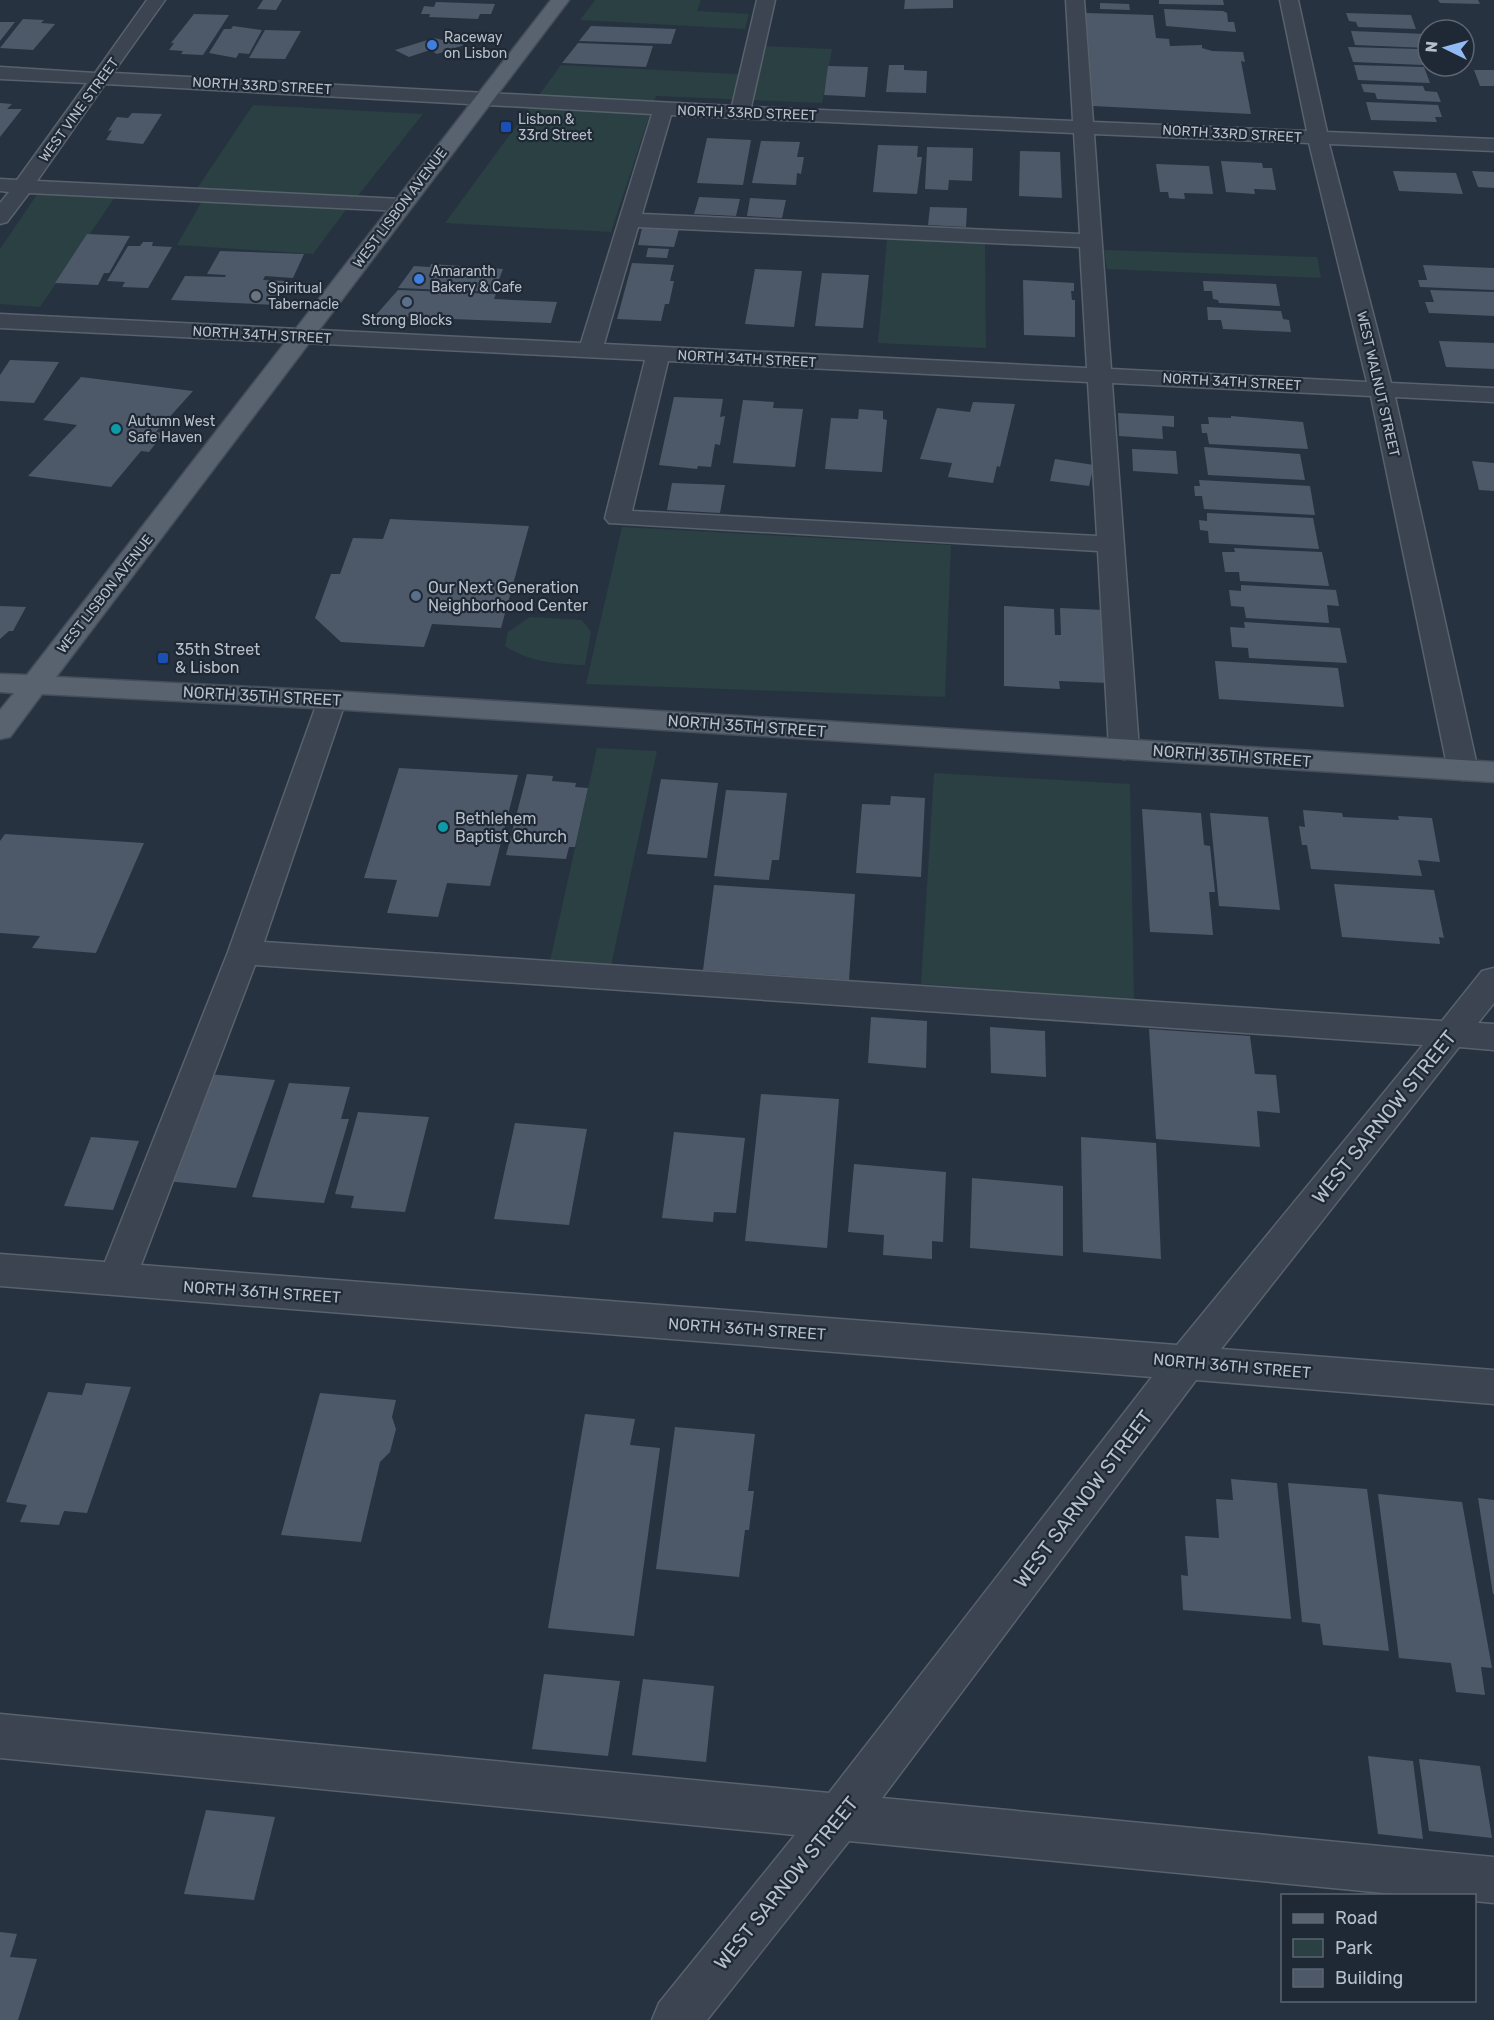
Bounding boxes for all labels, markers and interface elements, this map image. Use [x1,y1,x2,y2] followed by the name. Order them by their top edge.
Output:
[1416,18,1476,78] north arrow
[444,29,507,62] place label: Raceway on Lisbon
[425,38,439,52] marker: Raceway on Lisbon
[1422,40,1442,53] text: N
[35,55,123,165] street label: WEST VINE STREET
[192,74,332,98] street label: NORTH 33RD STREET
[677,102,817,124] street label: NORTH 33RD STREET
[518,111,593,144] place label: Lisbon & 33rd Street
[499,120,513,134] marker: Lisbon & 33rd Street
[1162,122,1302,146] street label: NORTH 33RD STREET
[349,145,451,271] street label: WEST LISBON AVENUE
[431,263,522,296] place label: Amaranth Bakery & Cafe
[412,272,426,286] marker: Amaranth Bakery & Cafe
[268,280,339,313] place label: Spiritual Tabernacle
[249,289,263,303] marker: Spiritual Tabernacle
[400,295,414,309] marker: Strong Blocks
[1353,309,1403,459] street label: WEST WALNUT STREET
[362,312,452,329] place label: Strong Blocks
[192,323,332,347] street label: NORTH 34TH STREET
[677,347,817,371] street label: NORTH 34TH STREET
[1162,370,1302,394] street label: NORTH 34TH STREET
[128,413,216,446] place label: Autumn West Safe Haven
[109,422,123,436] marker: Autumn West Safe Haven
[53,531,157,657] street label: WEST LISBON AVENUE
[428,578,588,615] place label: Our Next Generation Neighborhood Center
[409,589,423,603] marker: Our Next Generation Neighborhood Center
[175,640,260,677] place label: 35th Street & Lisbon
[156,651,170,665] marker: 35th Street & Lisbon
[182,682,342,710] street label: NORTH 35TH STREET
[667,711,827,741] street label: NORTH 35TH STREET
[1152,741,1312,771] street label: NORTH 35TH STREET
[455,809,567,846] place label: Bethlehem Baptist Church
[436,820,450,834] marker: Bethlehem Baptist Church
[1307,1025,1461,1208] street label: WEST SARNOW STREET
[182,1277,342,1307] street label: NORTH 36TH STREET
[667,1314,827,1344] street label: NORTH 36TH STREET
[1152,1350,1312,1382] street label: NORTH 36TH STREET
[1008,1405,1158,1592] street label: WEST SARNOW STREET
[709,1791,863,1974] street label: WEST SARNOW STREET
[1281,1894,1476,2002] legend
[1335,1907,1378,1929] text: Road
[1335,1937,1373,1959] text: Park
[1335,1967,1403,1989] text: Building

